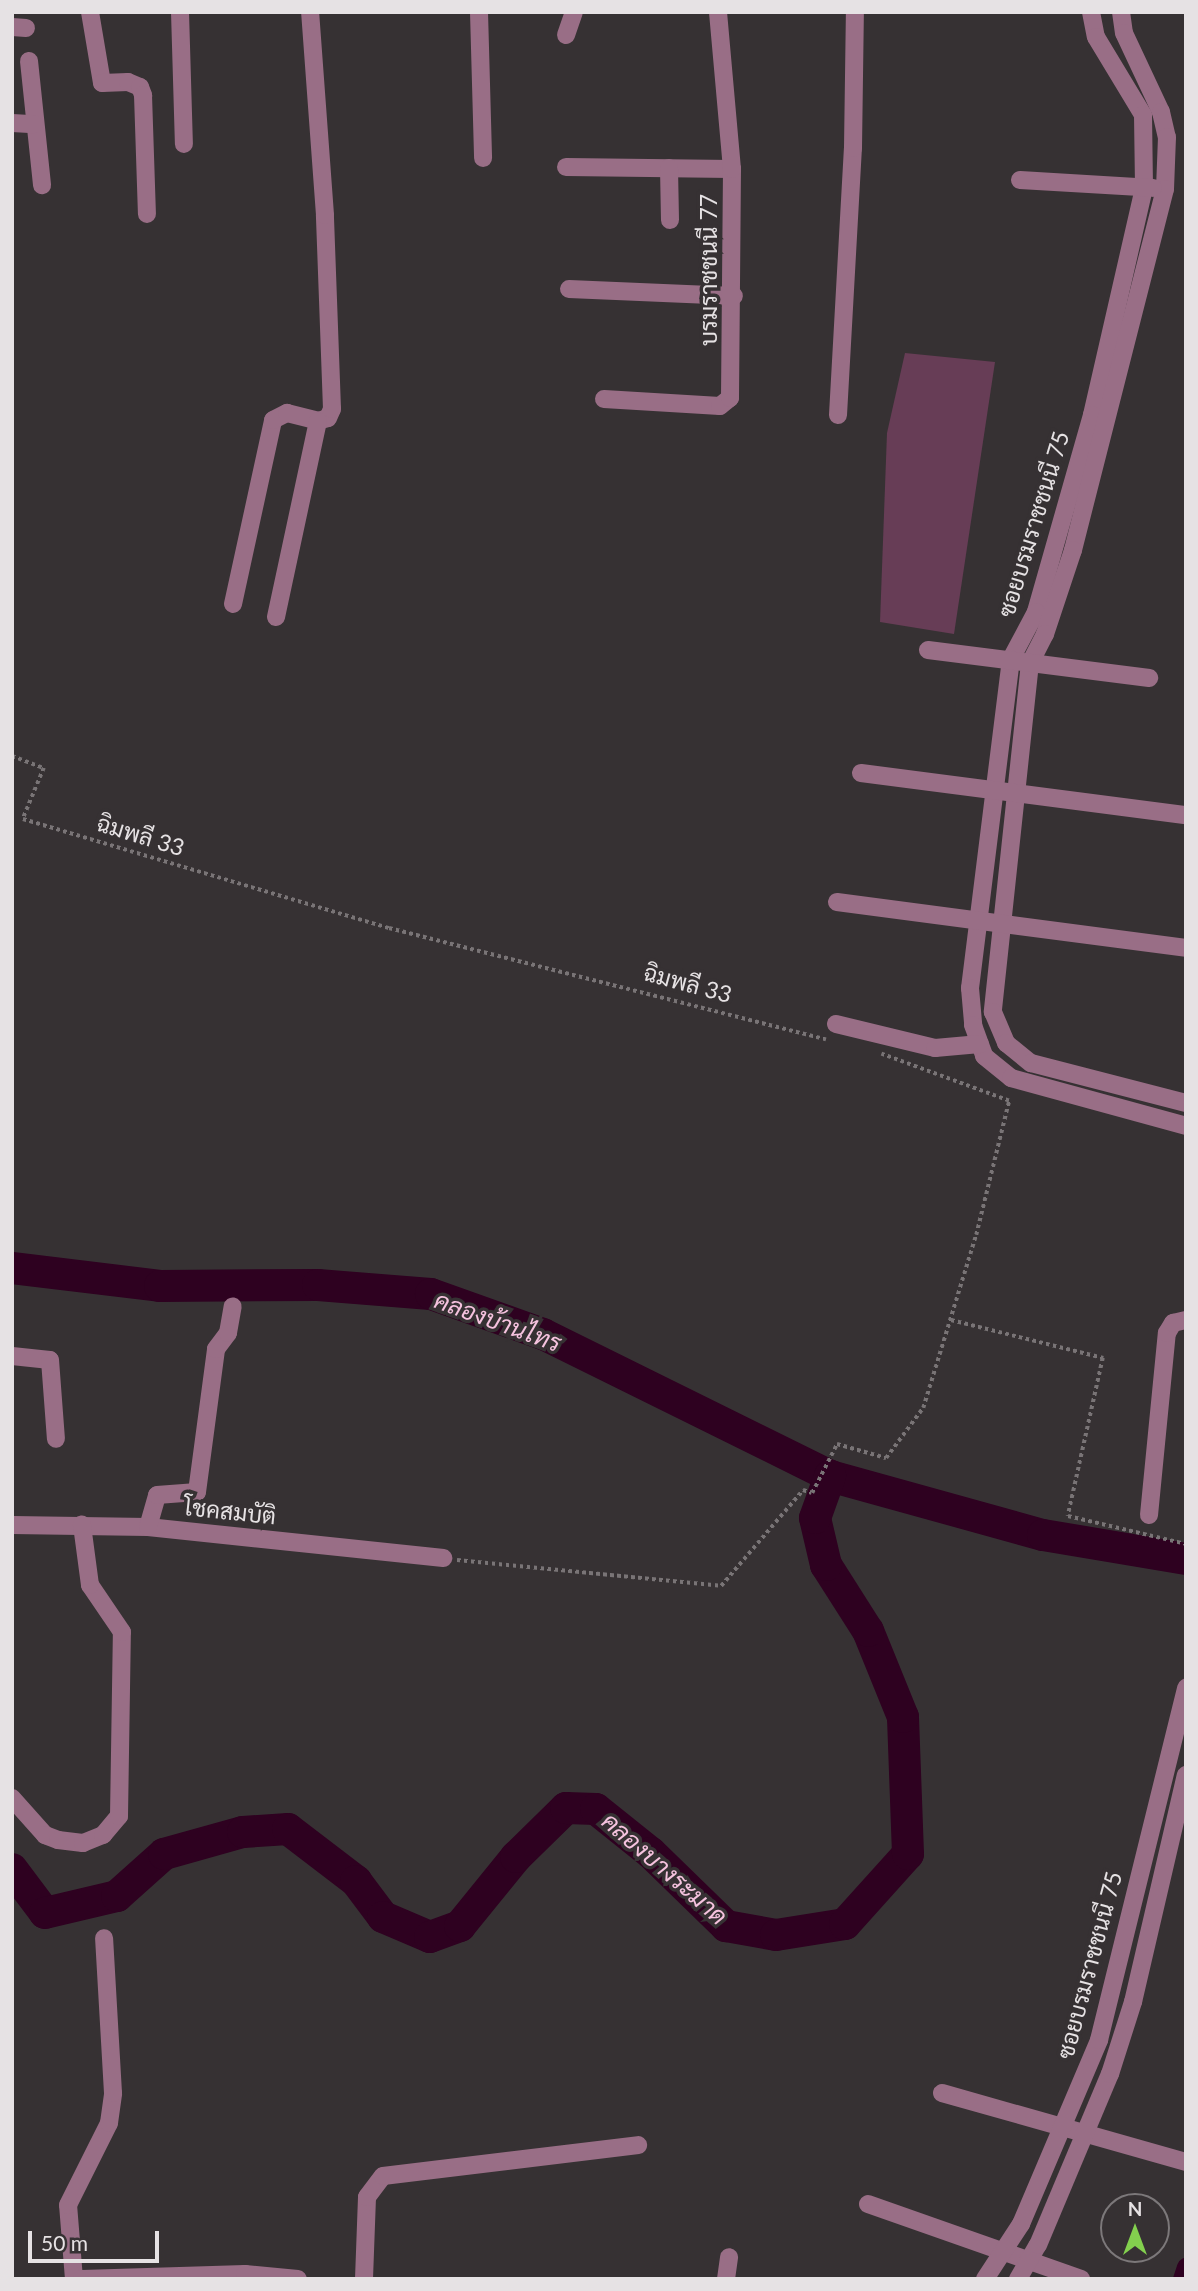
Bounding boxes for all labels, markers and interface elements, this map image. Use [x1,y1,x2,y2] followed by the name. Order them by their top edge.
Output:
[694,194,722,346] street label: บรมราชชนนี 77
[992,428,1074,620] street label: ซอยบรมราชชนนี 75
[94,809,188,861] street label: ฉิมพลี 33
[641,958,735,1008] street label: ฉิมพลี 33
[431,1285,565,1357] water label: คลองบ้านไทร
[182,1492,278,1530] street label: โชคสมบัติ
[597,1806,733,1930] water label: คลองบางระมาด
[1051,1868,1127,2062] street label: ซอยบรมราชชนนี 75
[1100,2193,1170,2263] north arrow
[1128,2197,1142,2220] text: N
[32,2218,163,2262] scale bar
[41,2230,88,2255] text: 50 m

